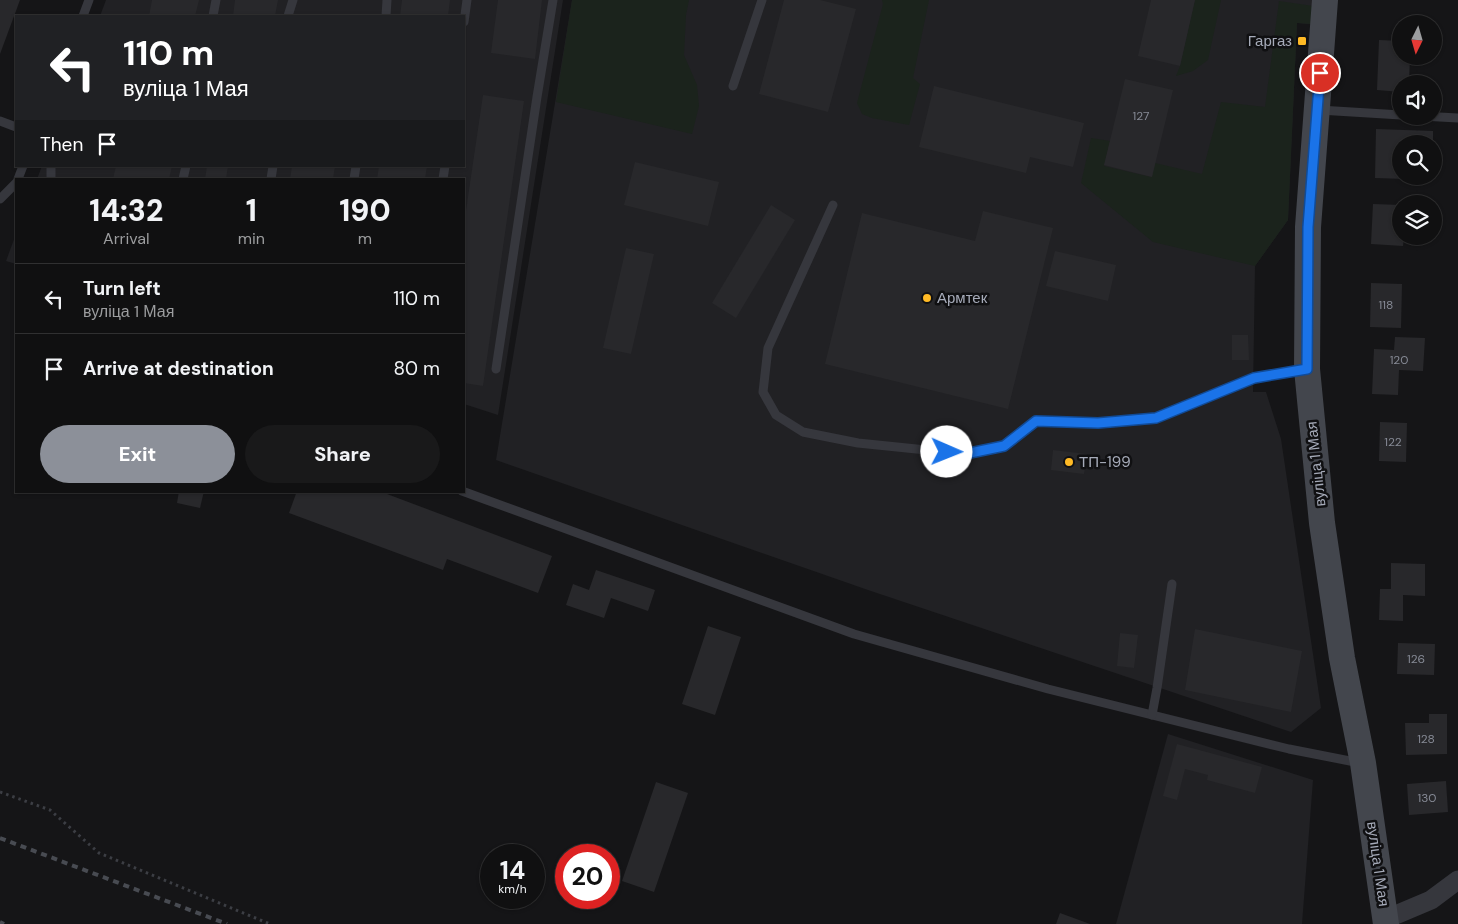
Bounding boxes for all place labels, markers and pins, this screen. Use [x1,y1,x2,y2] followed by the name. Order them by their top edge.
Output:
[1248,31,1292,51] place label: Гаргаз
[1296,35,1308,47] marker: Гаргаз
[1299,52,1341,94] pin
[937,288,988,308] place label: Армтек
[921,292,933,304] marker: Армтек
[1079,452,1131,472] place label: ТП-199
[1063,456,1075,468] marker: ТП-199

